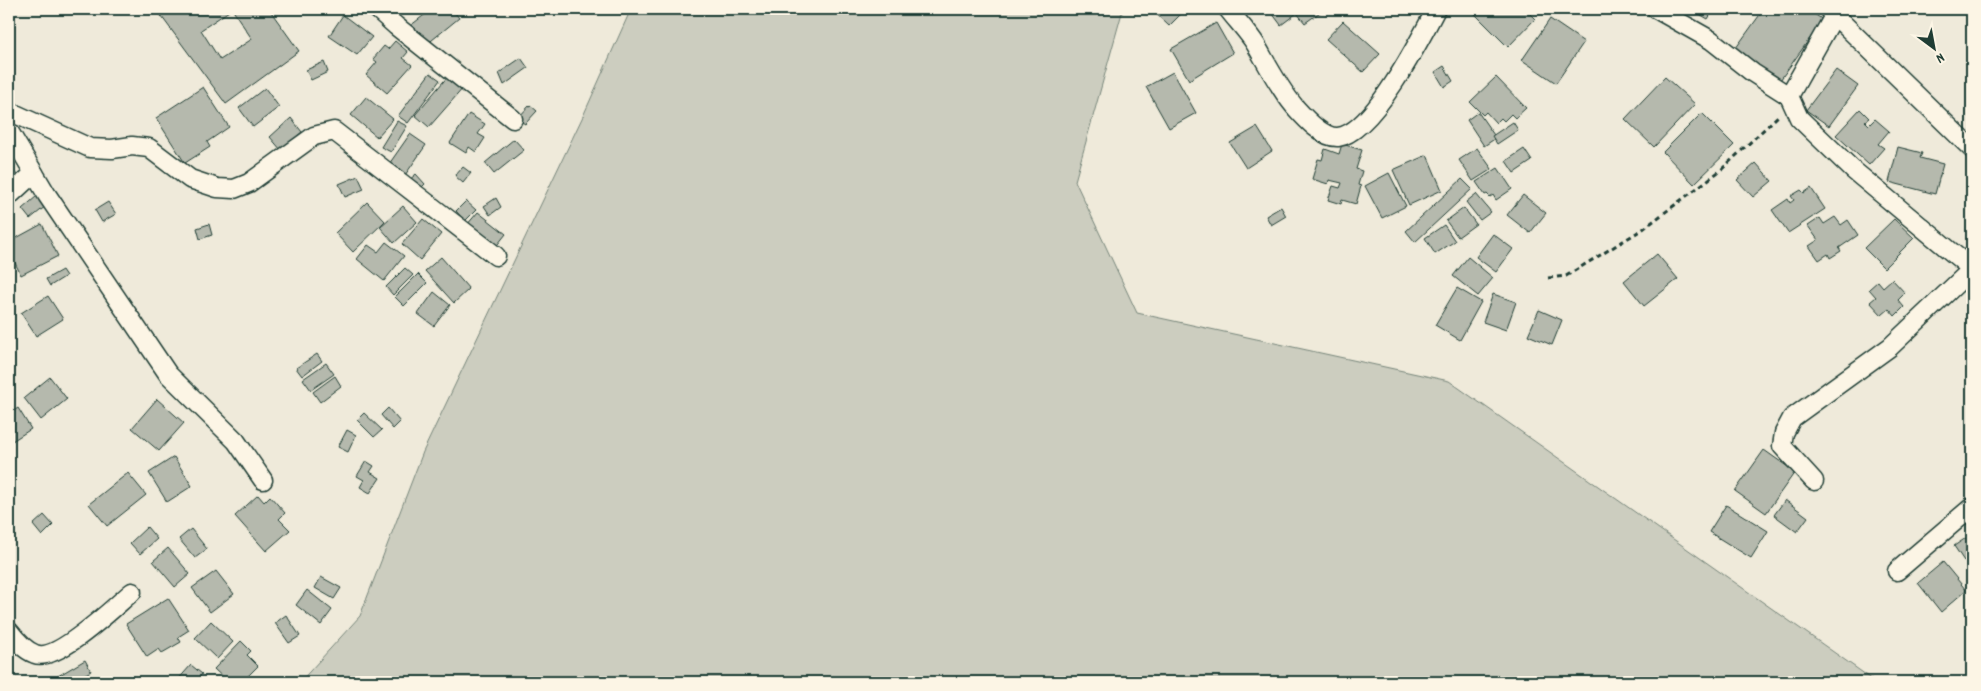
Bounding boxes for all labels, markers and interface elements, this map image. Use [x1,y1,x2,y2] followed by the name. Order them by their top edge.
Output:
[1908,22,1958,72] north arrow
[1932,47,1948,68] text: N

